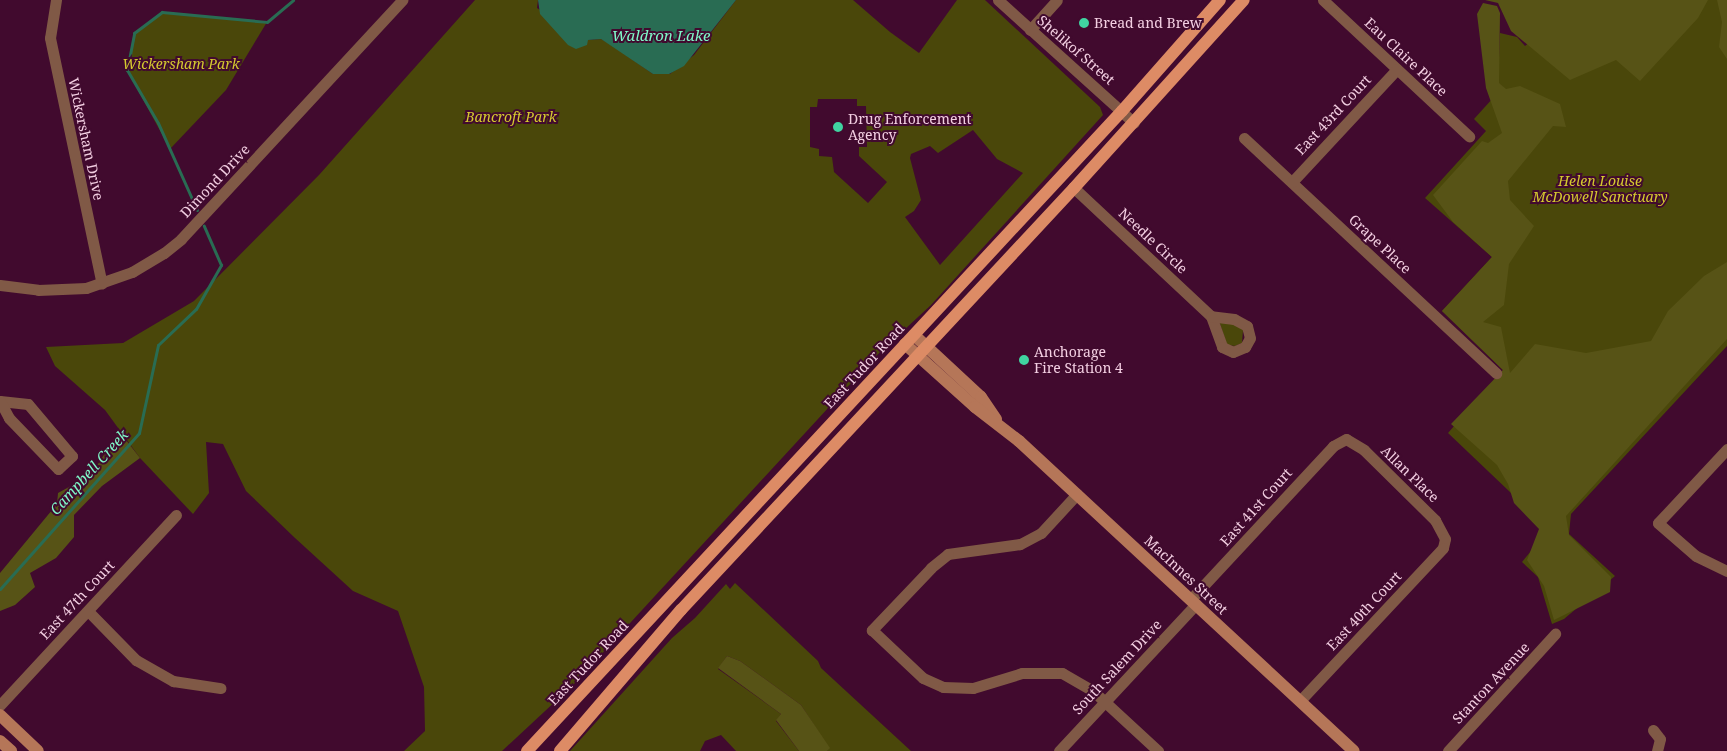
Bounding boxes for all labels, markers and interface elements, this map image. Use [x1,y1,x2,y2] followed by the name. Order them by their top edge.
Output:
[1034,12,1118,88] street label: Shelikof Street
[1361,14,1451,100] street label: Eau Claire Place
[1094,15,1202,31] place label: Bread and Brew
[1078,17,1090,29] marker: Bread and Brew
[612,27,710,45] water label: Waldron Lake
[122,56,240,72] park label: Wickersham Park
[1292,72,1374,158] street label: East 43rd Court
[65,76,107,202] street label: Wickersham Drive
[465,109,557,125] park label: Bancroft Park
[848,111,971,144] place label: Drug Enforcement Agency
[832,121,844,133] marker: Drug Enforcement Agency
[177,141,253,221] street label: Dimond Drive
[1532,173,1668,206] park label: Helen Louise McDowell Sanctuary
[1115,205,1191,277] street label: Needle Circle
[1345,211,1415,277] street label: Grape Place
[820,320,908,412] street label: East Tudor Road
[1034,344,1123,377] place label: Anchorage Fire Station 4
[1018,354,1030,366] marker: Anchorage Fire Station 4
[46,426,132,518] water label: Campbell Creek
[1377,442,1443,506] street label: Allan Place
[1217,465,1295,549] street label: East 41st Court
[1141,532,1231,618] street label: MacInnes Street
[36,557,118,643] street label: East 47th Court
[1323,568,1405,654] street label: East 40th Court
[1069,616,1165,718] street label: South Salem Drive
[544,617,632,709] street label: East Tudor Road
[1449,639,1533,727] street label: Stanton Avenue

